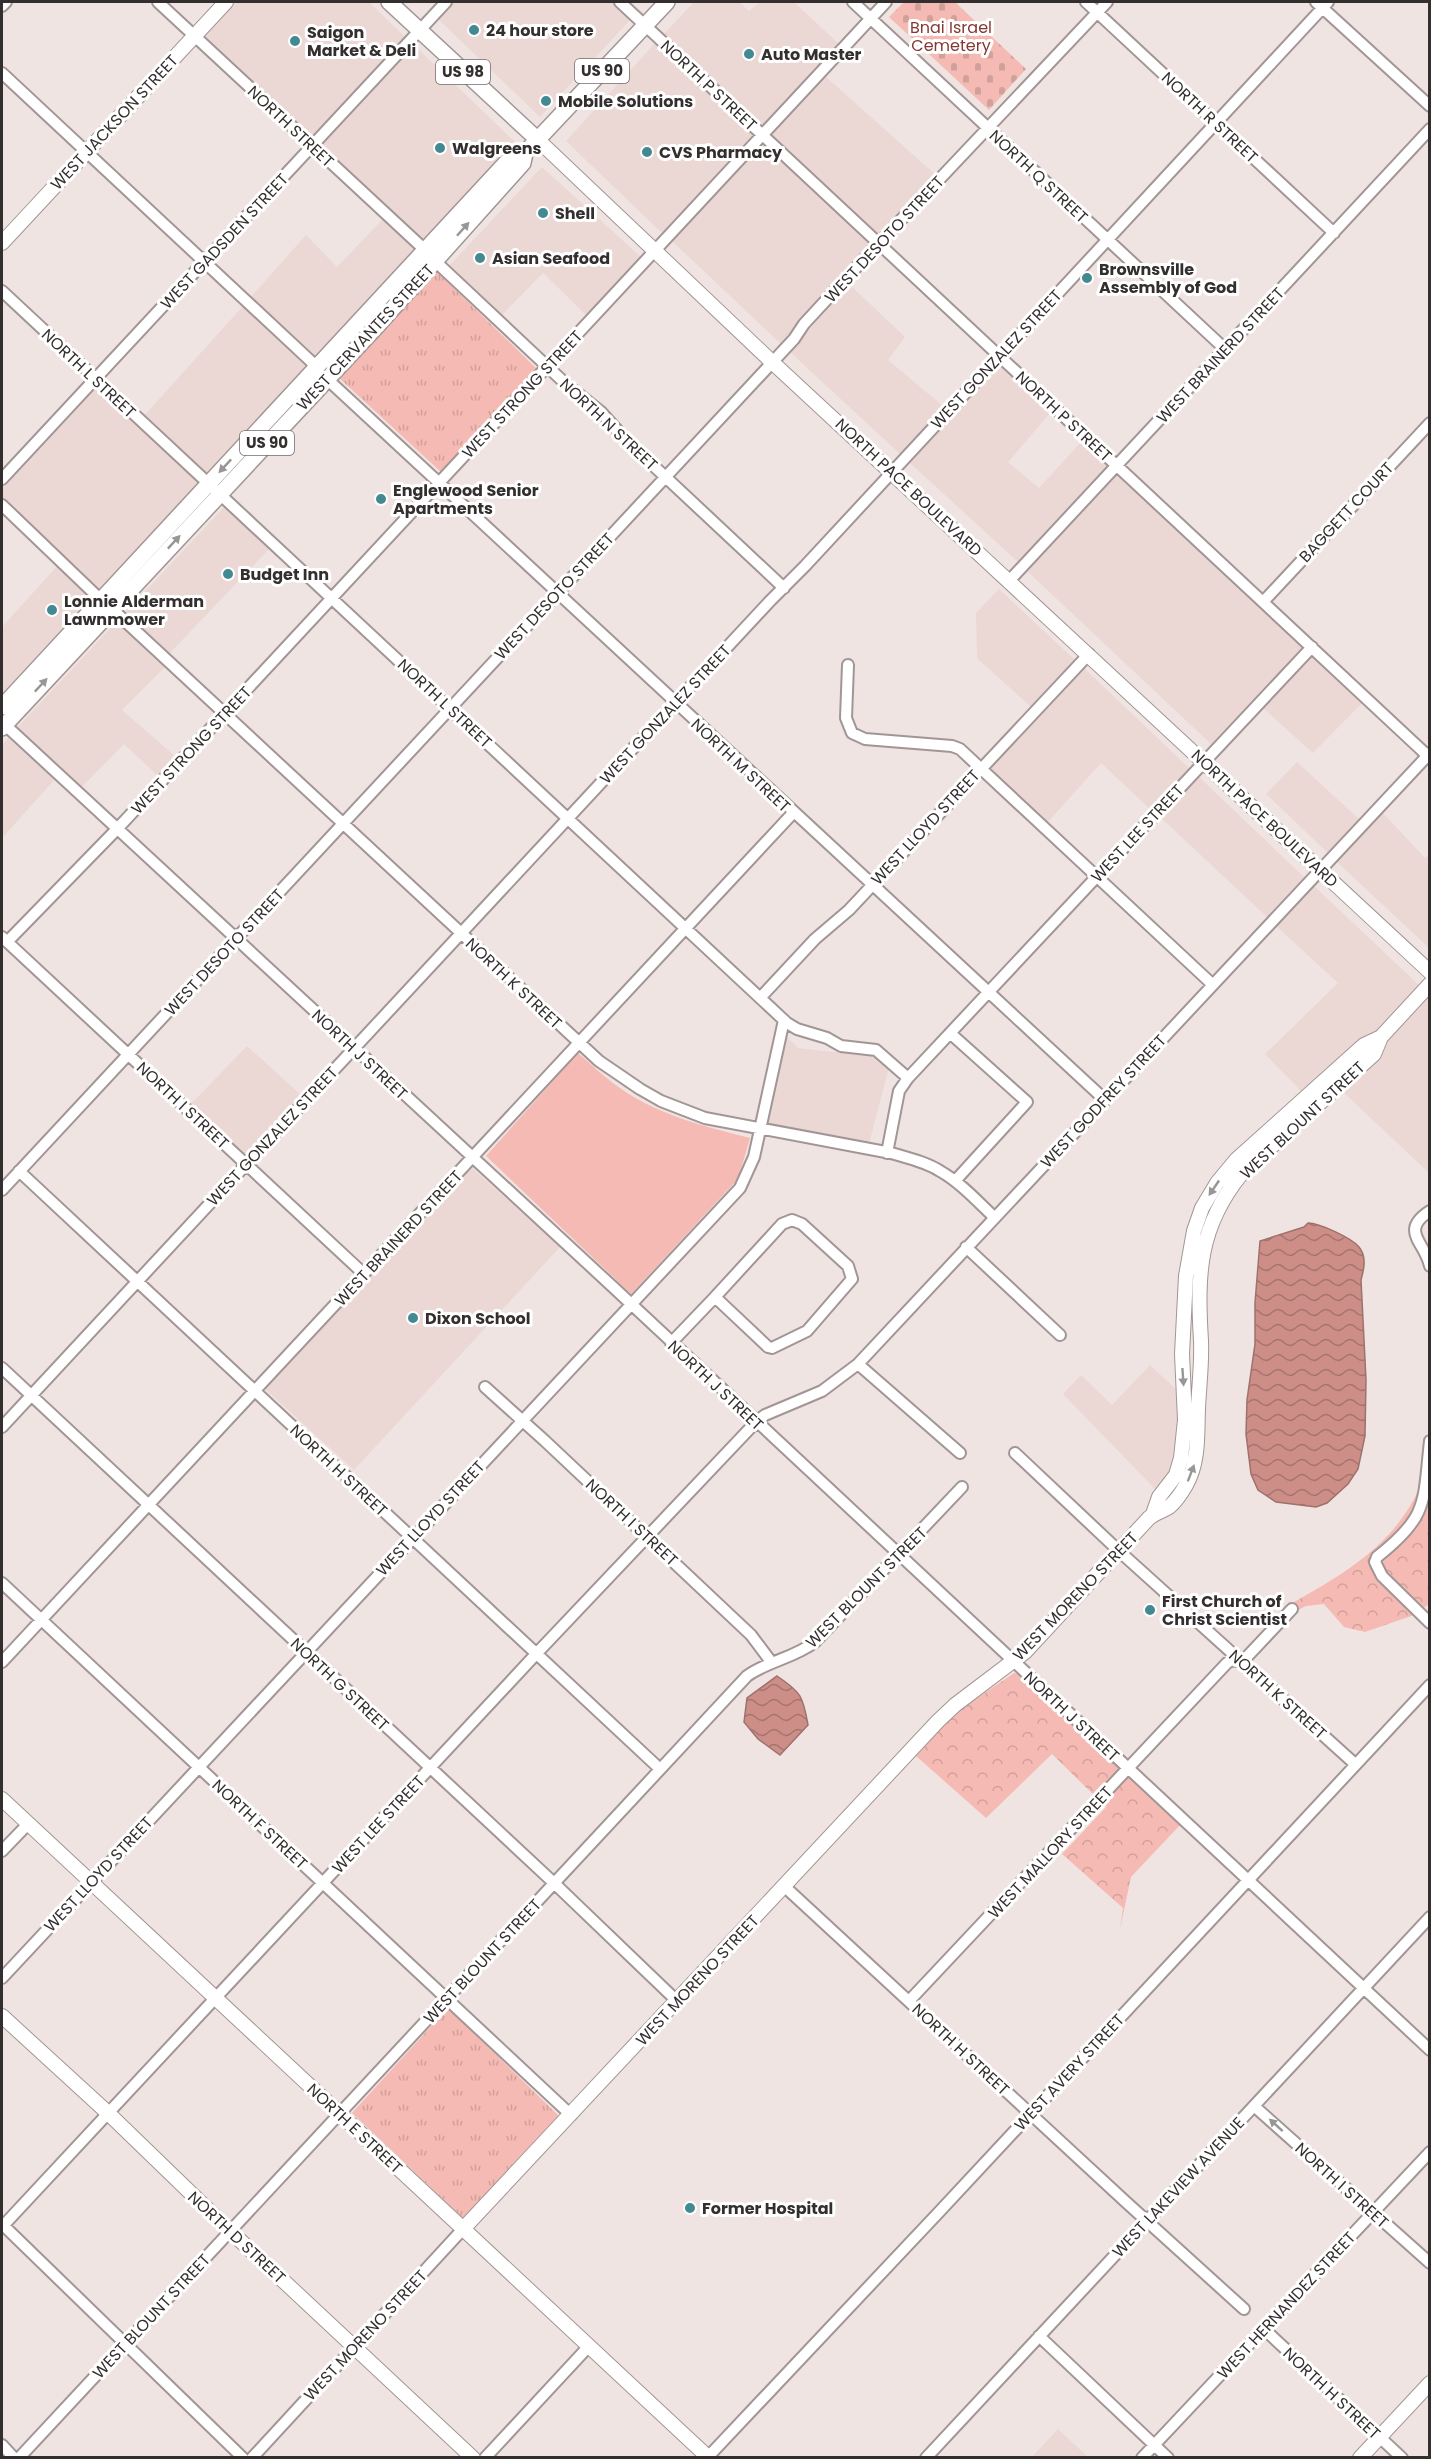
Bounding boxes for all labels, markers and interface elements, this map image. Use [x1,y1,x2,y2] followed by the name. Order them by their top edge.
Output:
[910,16,992,57] park label: Bnai Israel Cemetery
[486,19,594,42] place label: 24 hour store
[307,21,416,62] place label: Saigon Market & Deli
[467,23,481,37] marker: 24 hour store
[288,34,302,48] marker: Saigon Market & Deli
[655,35,762,136] street label: NORTH P STREET
[761,43,861,66] place label: Auto Master
[742,47,756,61] marker: Auto Master
[45,49,184,195] street label: WEST JACKSON STREET
[575,59,629,83] road number: US 90
[436,60,490,84] road number: US 98
[1156,67,1263,168] street label: NORTH R STREET
[242,80,339,173] street label: NORTH STREET
[558,90,693,113] place label: Mobile Solutions
[539,94,553,108] marker: Mobile Solutions
[984,125,1093,228] street label: NORTH Q STREET
[452,137,542,160] place label: Walgreens
[433,141,447,155] marker: Walgreens
[659,141,783,164] place label: CVS Pharmacy
[640,145,654,159] marker: CVS Pharmacy
[155,168,294,314] street label: WEST GADSDEN STREET
[819,171,950,308] street label: WEST DESOTO STREET
[555,202,595,225] place label: Shell
[536,206,550,220] marker: Shell
[456,222,470,237] one-way arrow
[492,247,610,270] place label: Asian Seafood
[473,251,487,265] marker: Asian Seafood
[1099,258,1237,299] place label: Brownsville Assembly of God
[291,259,440,416] street label: WEST CERVANTES STREET
[1080,271,1094,285] marker: Brownsville Assembly of God
[1151,282,1290,428] street label: WEST BRAINERD STREET
[926,284,1067,434] street label: WEST GONZALEZ STREET
[36,323,141,423] street label: NORTH L STREET
[457,325,588,463] street label: WEST STRONG STREET
[1010,366,1117,467] street label: NORTH P STREET
[555,373,663,476] street label: NORTH N STREET
[830,413,987,562] street label: NORTH PACE BOULEVARD
[240,431,294,455] road number: US 90
[1294,457,1399,568] street label: BAGGETT COURT
[219,458,232,473] one-way arrow
[393,479,539,520] place label: Englewood Senior Apartments
[374,492,388,506] marker: Englewood Senior Apartments
[489,528,620,665] street label: WEST DESOTO STREET
[167,535,180,550] one-way arrow
[240,563,329,586] place label: Budget Inn
[221,567,235,581] marker: Budget Inn
[64,590,204,631] place label: Lonnie Alderman Lawnmower
[45,603,59,617] marker: Lonnie Alderman Lawnmower
[595,639,736,789] street label: WEST GONZALEZ STREET
[392,653,497,753] street label: NORTH L STREET
[34,678,47,693] one-way arrow
[126,681,257,819] street label: WEST STRONG STREET
[686,713,796,818] street label: NORTH M STREET
[1186,744,1343,893] street label: NORTH PACE BOULEVARD
[866,764,985,890] street label: WEST LLOYD STREET
[1086,779,1189,887] street label: WEST LEE STREET
[159,884,290,1021] street label: WEST DESOTO STREET
[460,933,567,1034] street label: NORTH K STREET
[307,1004,413,1105] street label: NORTH J STREET
[1035,1029,1172,1173] street label: WEST GODFREY STREET
[1235,1056,1370,1184] street label: WEST BLOUNT STREET
[131,1057,234,1154] street label: NORTH I STREET
[202,1061,343,1211] street label: WEST GONZALEZ STREET
[329,1165,468,1311] street label: WEST BRAINERD STREET
[1208,1179,1220,1195] one-way arrow
[425,1307,531,1330] place label: Dixon School
[406,1311,420,1325] marker: Dixon School
[663,1335,769,1436] street label: NORTH J STREET
[1179,1367,1188,1386] one-way arrow
[285,1419,393,1522] street label: NORTH H STREET
[371,1455,490,1581] street label: WEST LLOYD STREET
[1186,1463,1196,1481] one-way arrow
[580,1474,683,1571] street label: NORTH I STREET
[800,1521,932,1653] street label: WEST BLOUNT STREET
[1008,1526,1143,1666] street label: WEST MORENO STREET
[1162,1590,1287,1631] place label: First Church of Christ Scientist
[1143,1603,1157,1617] marker: First Church of Christ Scientist
[285,1633,394,1736] street label: NORTH G STREET
[1224,1644,1332,1745] street label: NORTH K STREET
[1019,1666,1125,1767] street label: NORTH J STREET
[327,1770,430,1878] street label: WEST LEE STREET
[207,1774,313,1875] street label: NORTH F STREET
[983,1781,1118,1924] street label: WEST MALLORY STREET
[39,1811,158,1937] street label: WEST LLOYD STREET
[418,1894,547,2029] street label: WEST BLOUNT STREET
[631,1910,764,2051] street label: WEST MORENO STREET
[907,1998,1015,2101] street label: NORTH H STREET
[1009,2009,1130,2136] street label: WEST AVERY STREET
[302,2078,408,2179] street label: NORTH E STREET
[1107,2112,1250,2263] street label: WEST LAKEVIEW AVENUE
[1269,2119,1283,2133] one-way arrow
[1290,2137,1394,2234] street label: NORTH I STREET
[183,2186,291,2289] street label: NORTH D STREET
[702,2197,833,2220] place label: Former Hospital
[683,2201,697,2215] marker: Former Hospital
[1212,2226,1361,2384] street label: WEST HERNANDEZ STREET
[87,2249,216,2384] street label: WEST BLOUNT STREET
[299,2265,432,2406] street label: WEST MORENO STREET
[1278,2342,1386,2445] street label: NORTH H STREET

